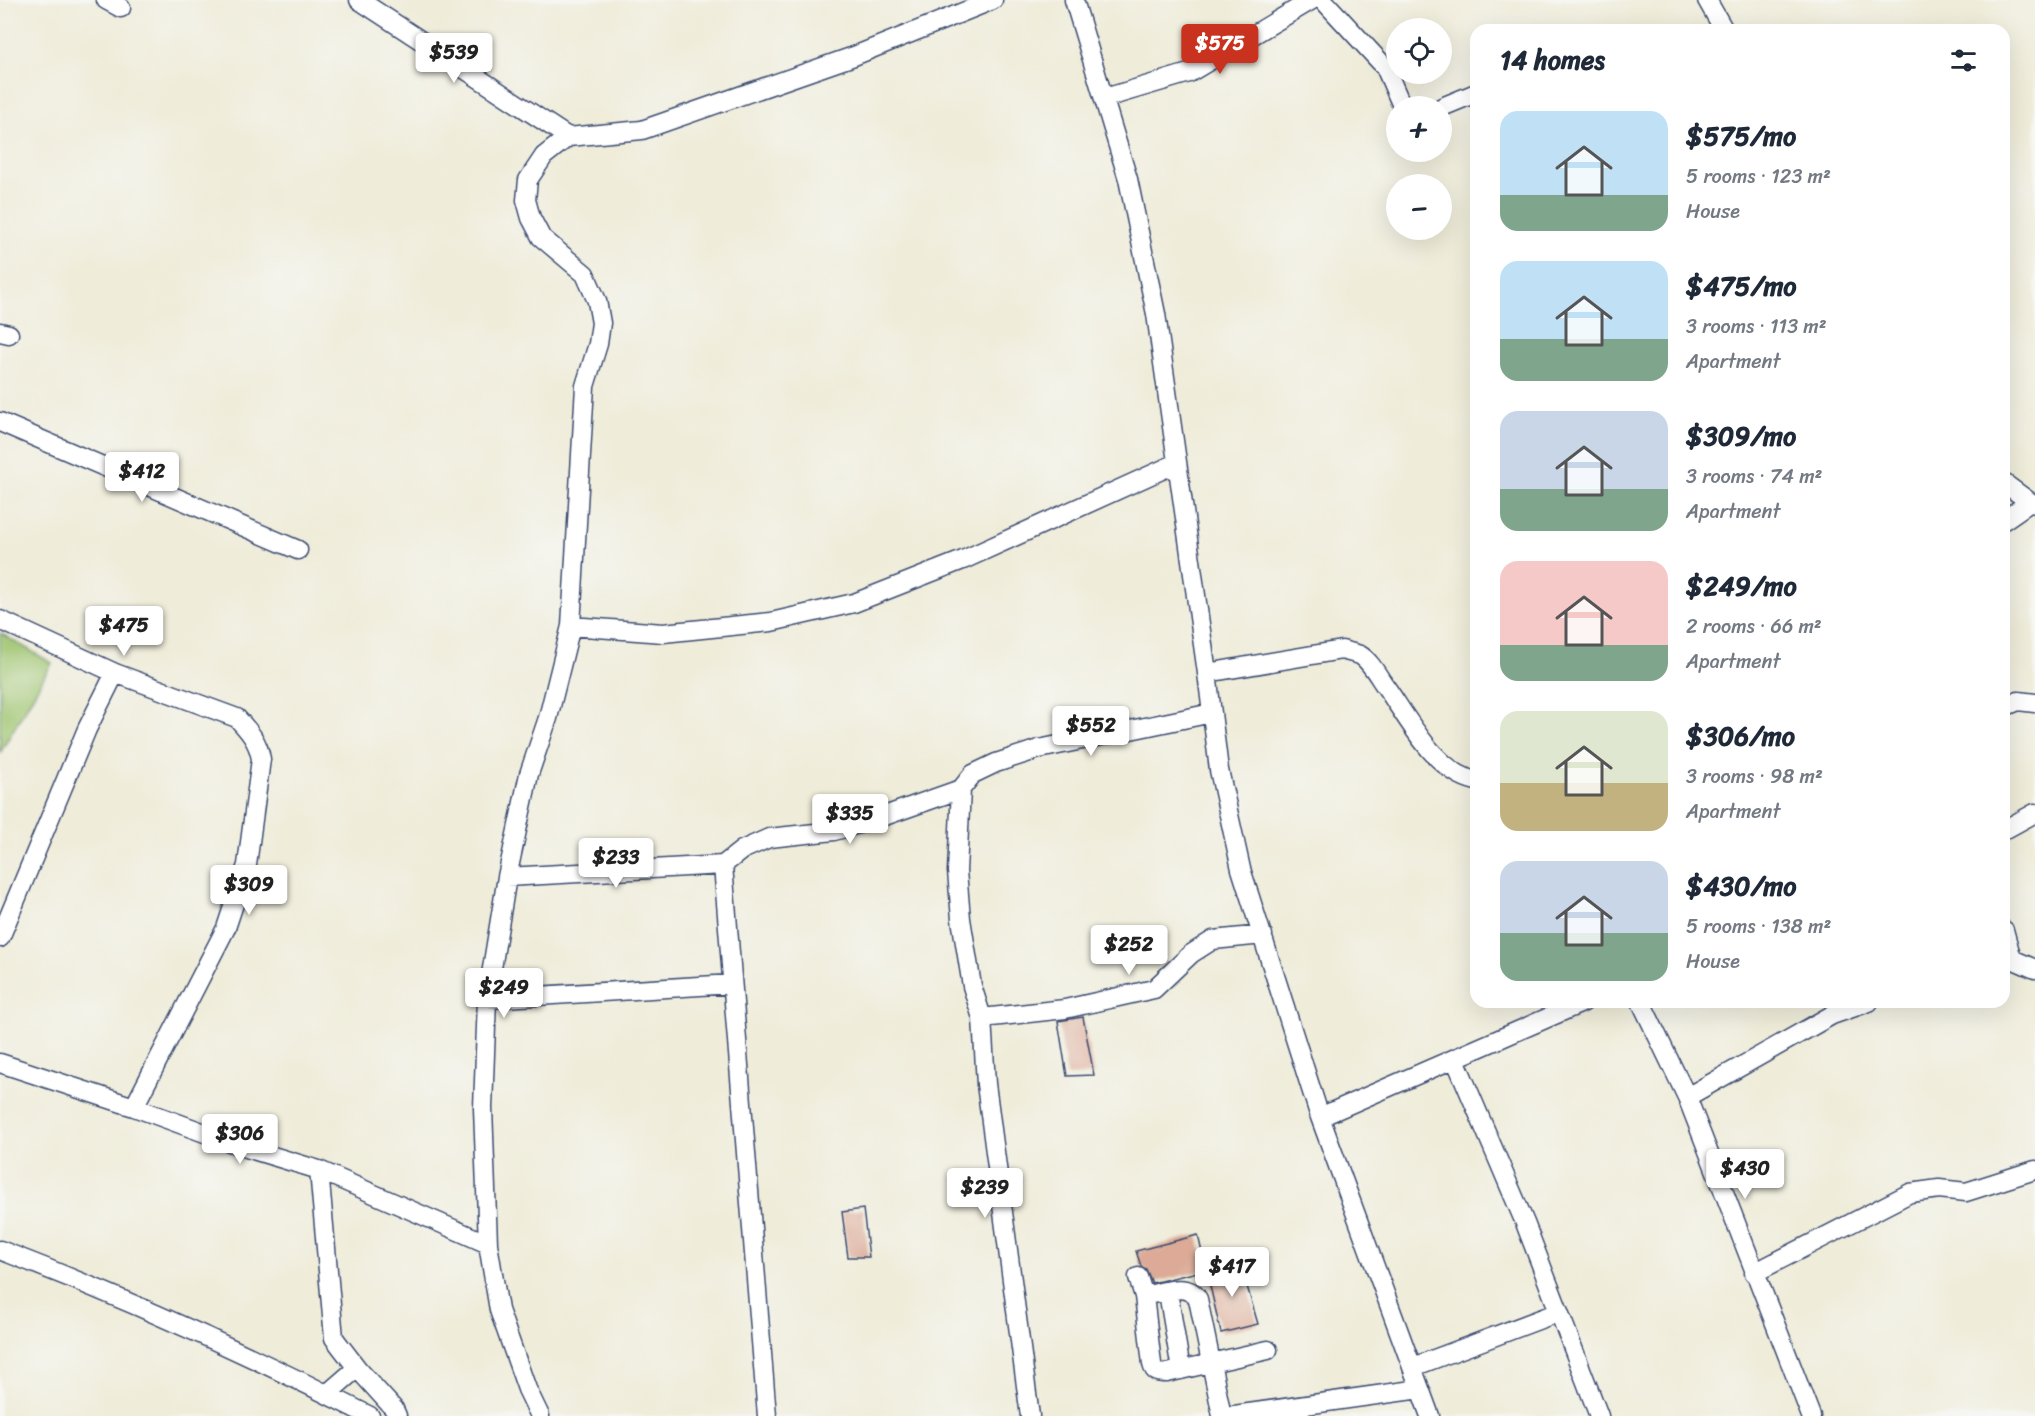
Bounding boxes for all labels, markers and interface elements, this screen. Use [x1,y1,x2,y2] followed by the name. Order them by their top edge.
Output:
[1386,18,1452,240] map controls
[1386,18,1452,84] button: locate
[1184,24,1256,75] pin: $575
[1195,26,1245,61] text: $575
[418,33,490,84] pin: $539
[430,35,478,70] text: $539
[1500,37,1605,83] text: 14 homes
[1947,44,1980,77] icon: filters
[1386,96,1452,162] button: +
[1686,113,1796,159] text: $575/mo
[1548,135,1620,207] icon: home
[1686,159,1831,194] text: 5 rooms · 123 m²
[1386,174,1452,240] button: −
[1686,194,1740,229] text: House
[1686,263,1797,309] text: $475/mo
[1548,285,1620,357] icon: home
[1686,309,1827,344] text: 3 rooms · 113 m²
[1686,344,1780,379] text: Apartment
[1686,413,1796,459] text: $309/mo
[1548,435,1620,507] icon: home
[106,452,178,503] pin: $412
[119,454,165,489] text: $412
[1686,459,1822,494] text: 3 rooms · 74 m²
[1686,494,1780,529] text: Apartment
[1686,563,1797,609] text: $249/mo
[1548,585,1620,657] icon: home
[88,606,160,657] pin: $475
[99,608,149,643] text: $475
[1686,609,1822,644] text: 2 rooms · 66 m²
[1686,644,1780,679] text: Apartment
[1055,706,1127,757] pin: $552
[1066,708,1116,743] text: $552
[1686,713,1795,759] text: $306/mo
[1548,735,1620,807] icon: home
[1686,759,1823,794] text: 3 rooms · 98 m²
[814,794,886,845] pin: $335
[1686,794,1780,829] text: Apartment
[826,796,874,831] text: $335
[580,838,652,889] pin: $233
[593,840,639,875] text: $233
[1686,863,1797,909] text: $430/mo
[213,865,285,916] pin: $309
[224,867,274,902] text: $309
[1548,885,1620,957] icon: home
[1686,909,1831,944] text: 5 rooms · 138 m²
[1093,925,1165,976] pin: $252
[1105,927,1153,962] text: $252
[1686,944,1740,979] text: House
[468,968,540,1019] pin: $249
[479,970,529,1005] text: $249
[204,1114,276,1165] pin: $306
[216,1116,264,1151] text: $306
[1709,1149,1781,1200] pin: $430
[1720,1151,1770,1186] text: $430
[949,1168,1021,1219] pin: $239
[961,1170,1009,1205] text: $239
[1196,1247,1268,1298] pin: $417
[1209,1249,1255,1284] text: $417

